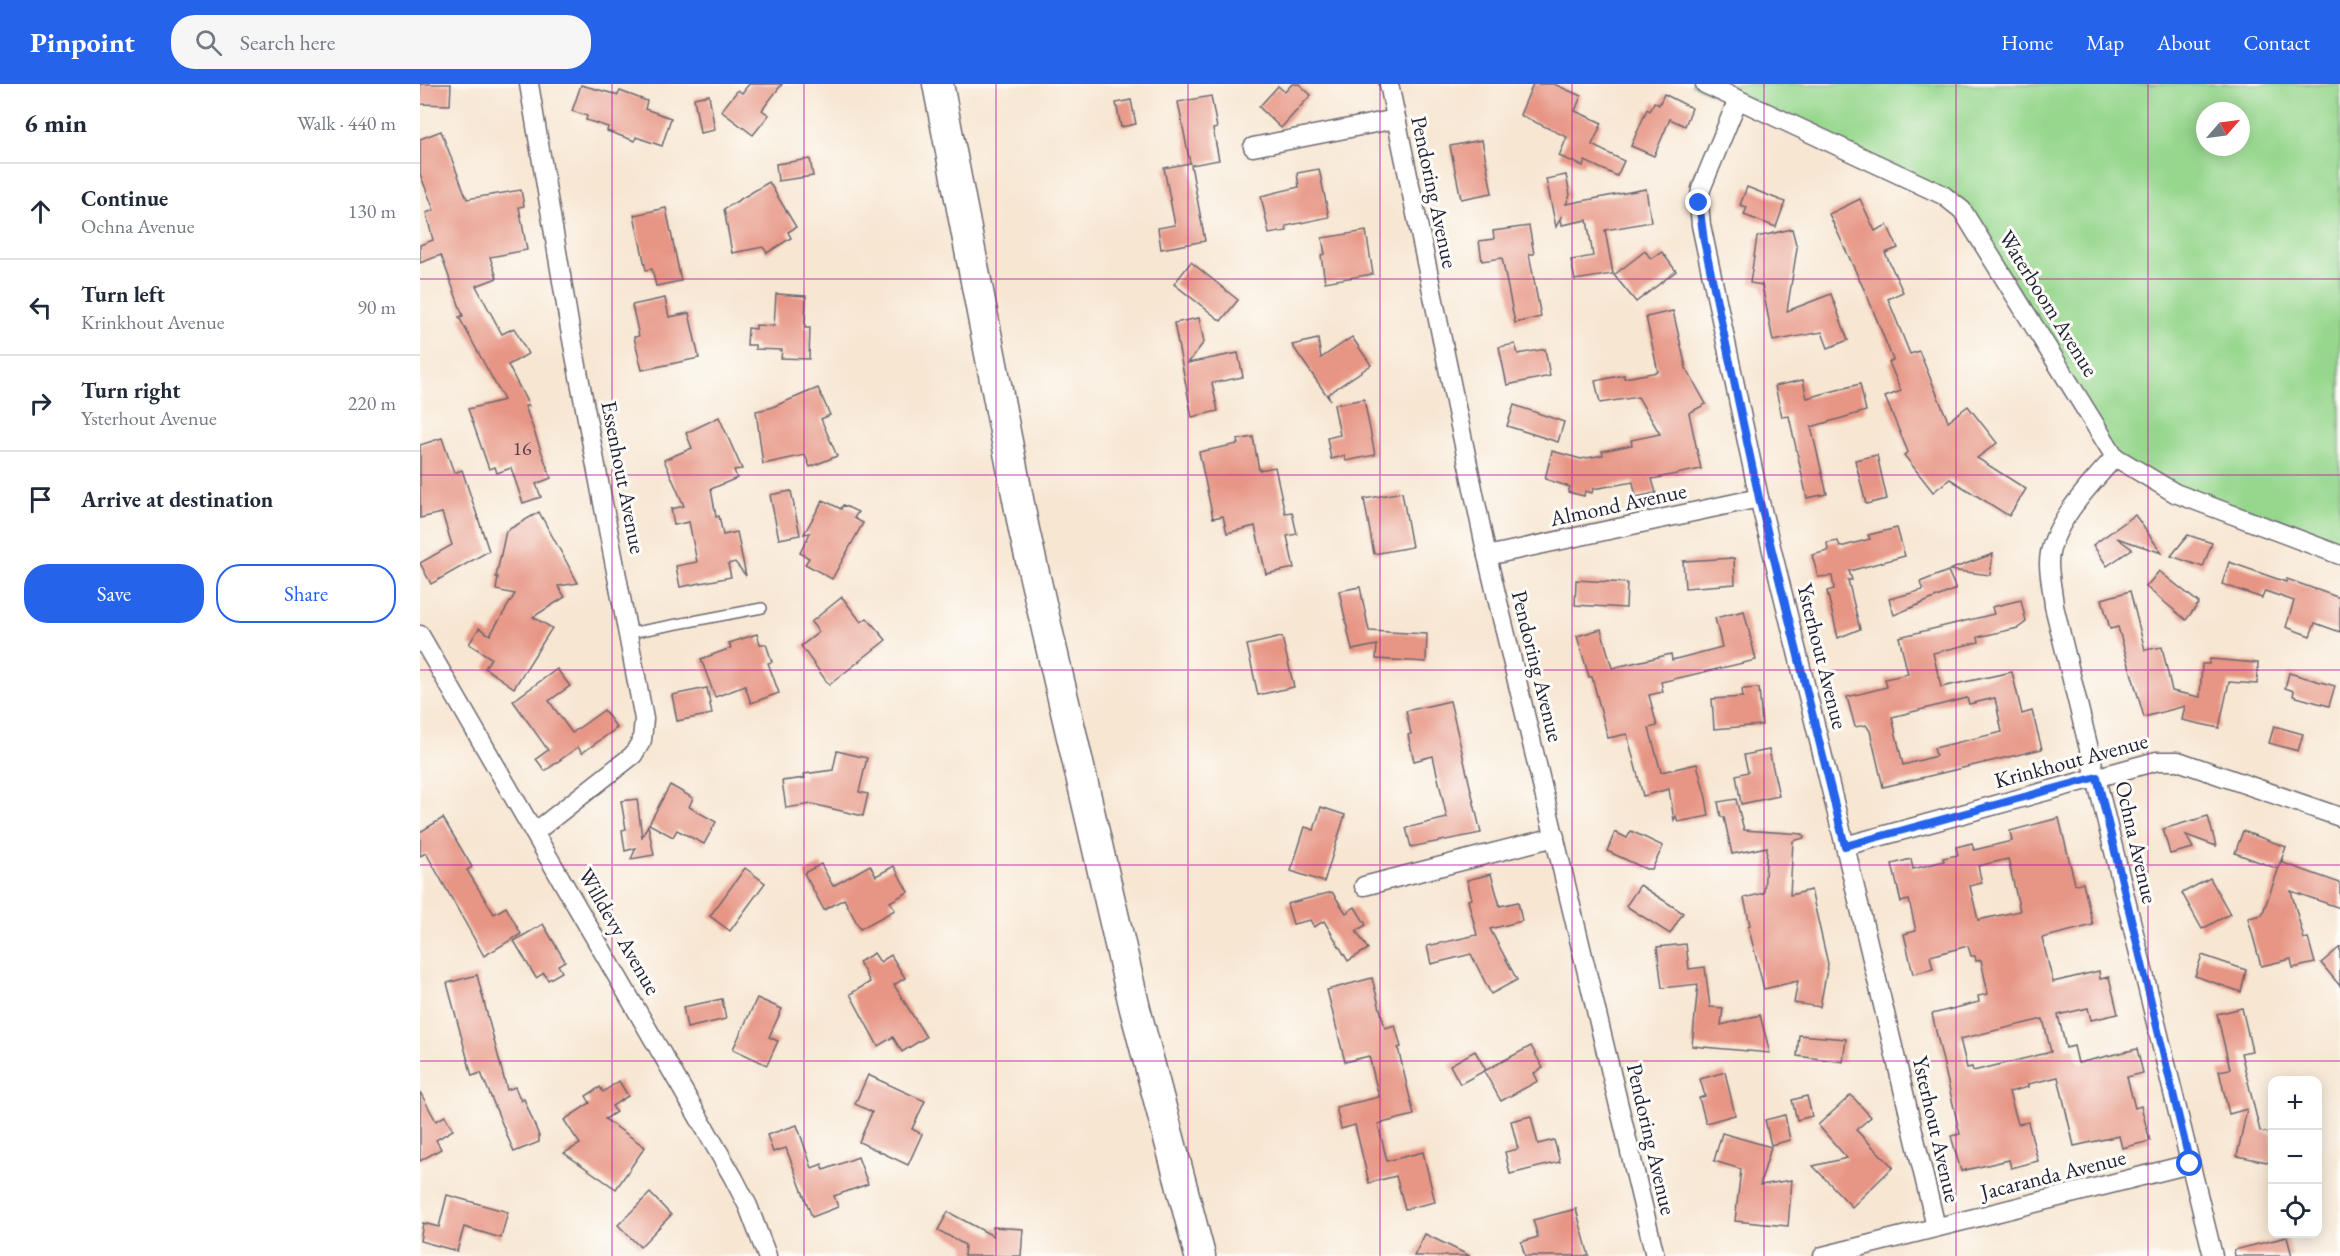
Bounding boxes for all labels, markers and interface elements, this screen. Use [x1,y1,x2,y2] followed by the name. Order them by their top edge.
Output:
[171,15,591,69] search box
[30,24,135,60] text: Pinpoint
[192,26,225,59] icon: search
[240,28,335,57] text: Search here
[2001,29,2053,56] text: Home
[2086,29,2124,56] text: Map
[2157,29,2210,56] text: About
[2243,29,2310,56] text: Contact
[2196,102,2250,156] north arrow
[24,106,87,140] text: 6 min
[297,110,396,136] text: Walk · 440 m
[1404,113,1465,271] street label: Pendoring Avenue
[81,184,168,213] text: Continue
[1685,189,1711,215] route end
[24,195,57,228] icon: ahead
[348,198,396,224] text: 130 m
[81,213,195,239] text: Ochna Avenue
[1992,225,2105,382] street label: Waterboom Avenue
[81,280,165,309] text: Turn left
[24,291,57,324] icon: left
[357,294,396,320] text: 90 m
[81,309,225,335] text: Krinkhout Avenue
[81,376,180,405] text: Turn right
[24,387,57,420] icon: right
[348,390,396,416] text: 220 m
[594,398,653,556] street label: Essenhout Avenue
[81,405,217,431] text: Ysterhout Avenue
[512,435,532,461] house number: 16
[1546,476,1689,533] street label: Almond Avenue
[24,483,57,516] icon: arrive
[81,485,273,514] text: Arrive at destination
[24,564,204,623] button: Save
[216,564,396,623] button: Share
[1790,580,1855,733] street label: Ysterhout Avenue
[1505,588,1570,745] street label: Pendoring Avenue
[1991,726,2152,795] street label: Krinkhout Avenue
[2108,778,2165,907] street label: Ochna Avenue
[571,862,668,1000] street label: Willdevy Avenue
[1906,1053,1968,1206] street label: Ysterhout Avenue
[1620,1060,1683,1218] street label: Pendoring Avenue
[2268,1076,2322,1238] map controls
[2268,1076,2322,1130] button: +
[2268,1130,2322,1184] button: −
[1975,1142,2129,1207] street label: Jacaranda Avenue
[2176,1150,2202,1176] route start
[2268,1184,2322,1238] button: locate

